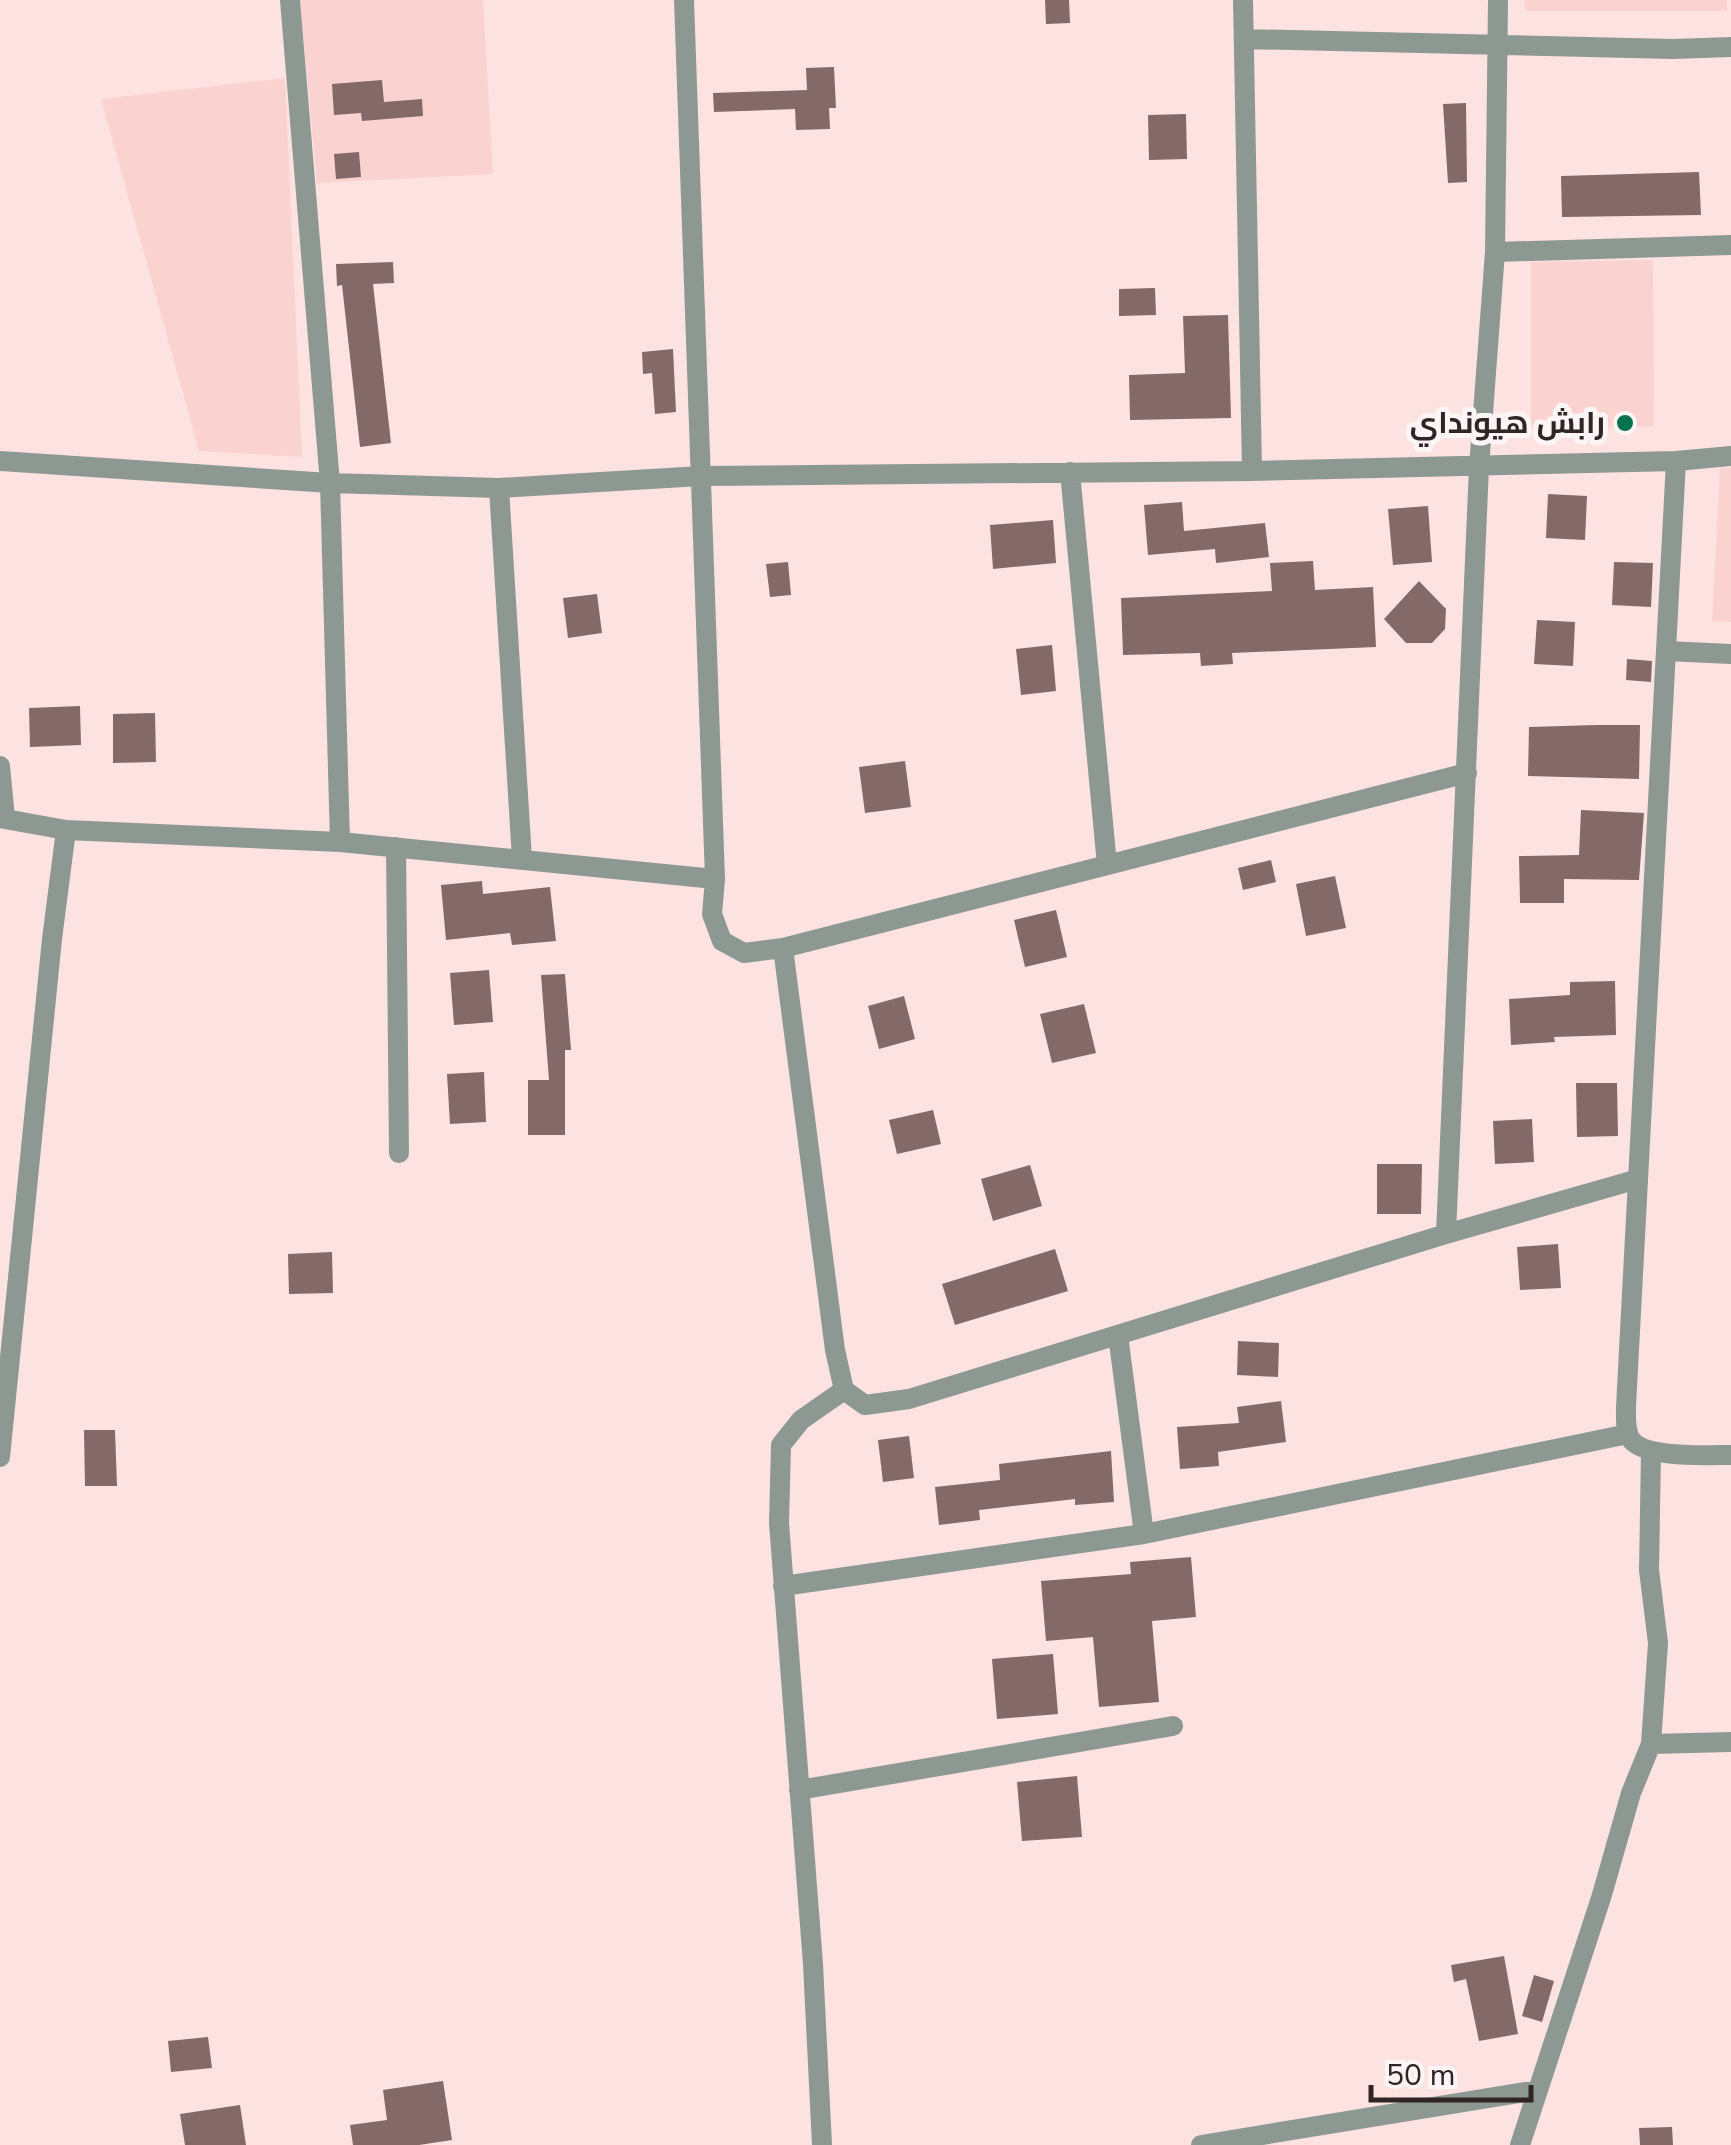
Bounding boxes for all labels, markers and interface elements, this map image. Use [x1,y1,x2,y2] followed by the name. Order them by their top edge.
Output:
[1410,403,1605,447] place label: رابش هيونداي
[1614,412,1636,434] marker: رابش هيونداي
[1371,2040,1531,2102] scale bar
[1386,2055,1455,2096] text: 50 m

